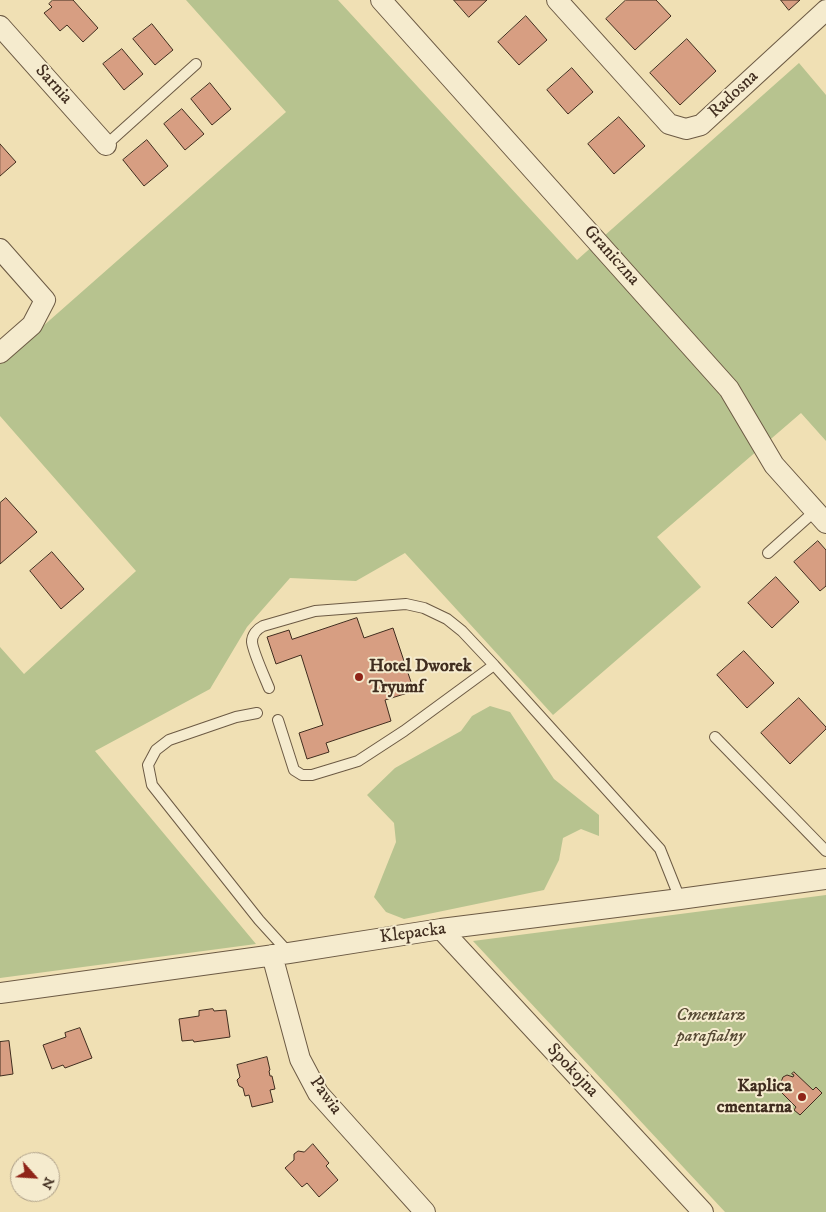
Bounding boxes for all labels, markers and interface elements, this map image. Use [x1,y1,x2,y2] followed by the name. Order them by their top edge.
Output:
[30,61,76,109] street label: Sarnia
[705,66,763,124] street label: Radosna
[578,221,644,291] street label: Graniczna
[369,656,472,699] place label: Hotel Dworek Tryumf
[353,671,365,683] marker: Hotel Dworek Tryumf
[379,919,447,949] street label: Klepacka
[676,1005,746,1048] park label: Cmentarz parafialny
[542,1039,602,1103] street label: Spokojna
[304,1073,346,1119] street label: Pawia
[717,1076,792,1118] place label: Kaplica cmentarna
[796,1091,808,1103] marker: Kaplica cmentarna
[10,1152,60,1202] north arrow
[37,1174,58,1192] text: N

